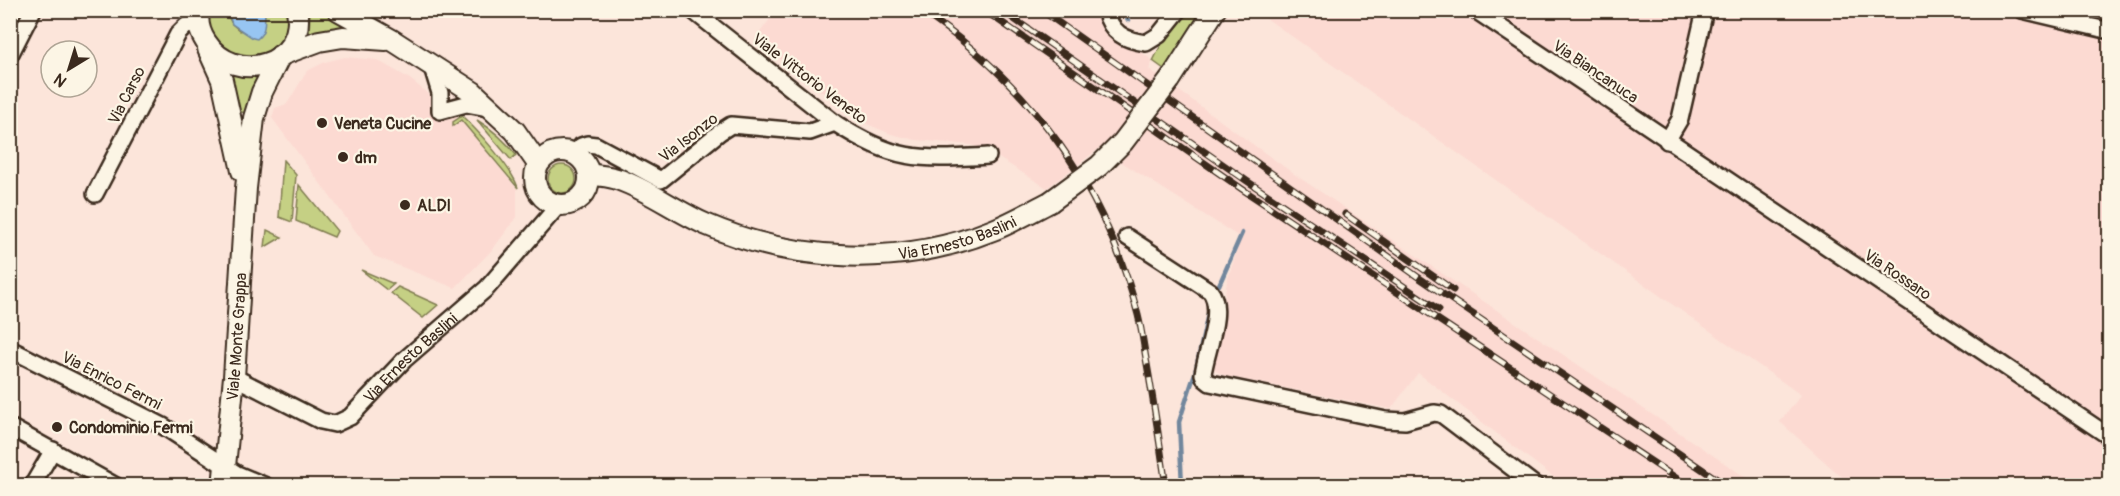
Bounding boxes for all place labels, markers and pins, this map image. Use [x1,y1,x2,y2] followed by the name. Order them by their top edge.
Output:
[334,114,432,134] place label: Veneta Cucine
[315,116,329,130] marker: Veneta Cucine
[355,148,377,168] place label: dm
[336,150,350,164] marker: dm
[417,196,451,216] place label: ALDI
[398,198,412,212] marker: ALDI
[69,418,193,438] place label: Condominio Fermi
[50,420,64,434] marker: Condominio Fermi

